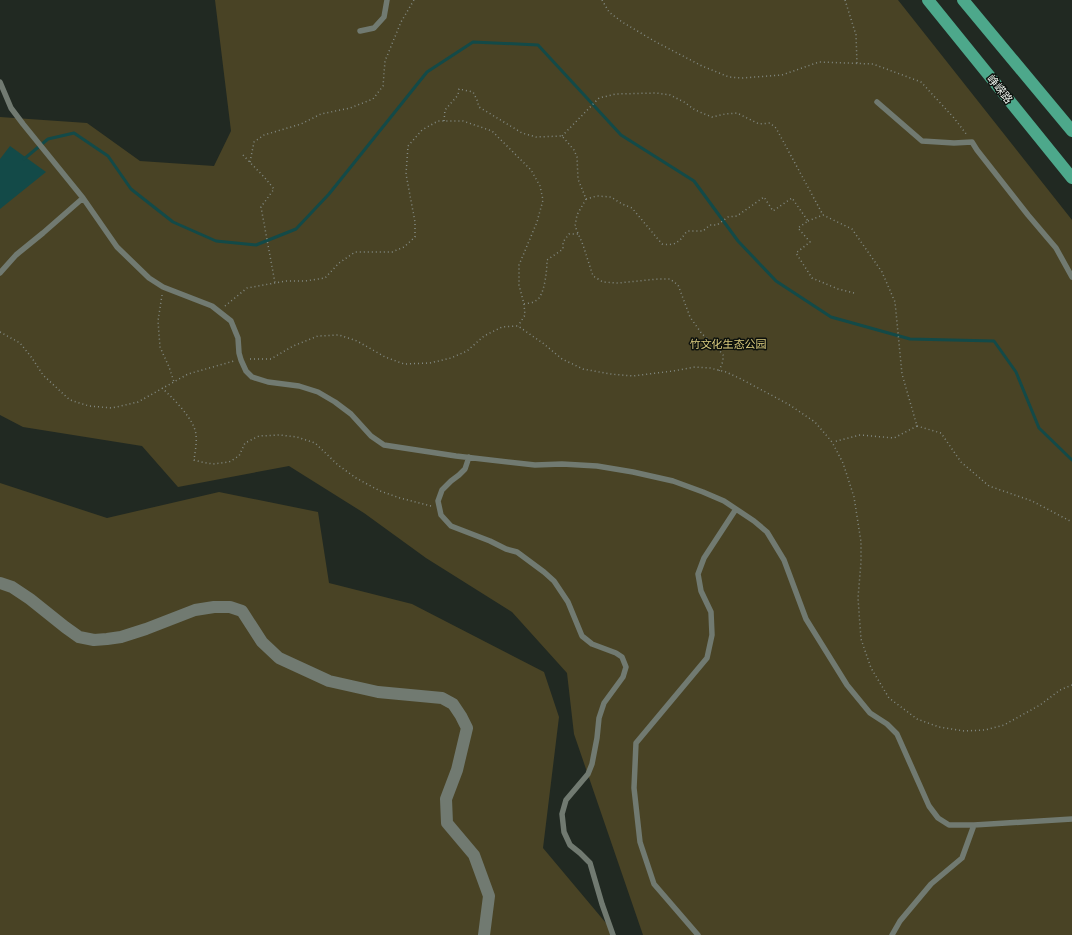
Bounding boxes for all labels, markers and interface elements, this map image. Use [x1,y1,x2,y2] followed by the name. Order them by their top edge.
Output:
[984,72,1015,106] street label: 峥嵘路
[690,338,767,351] park label: 竹文化生态公园

